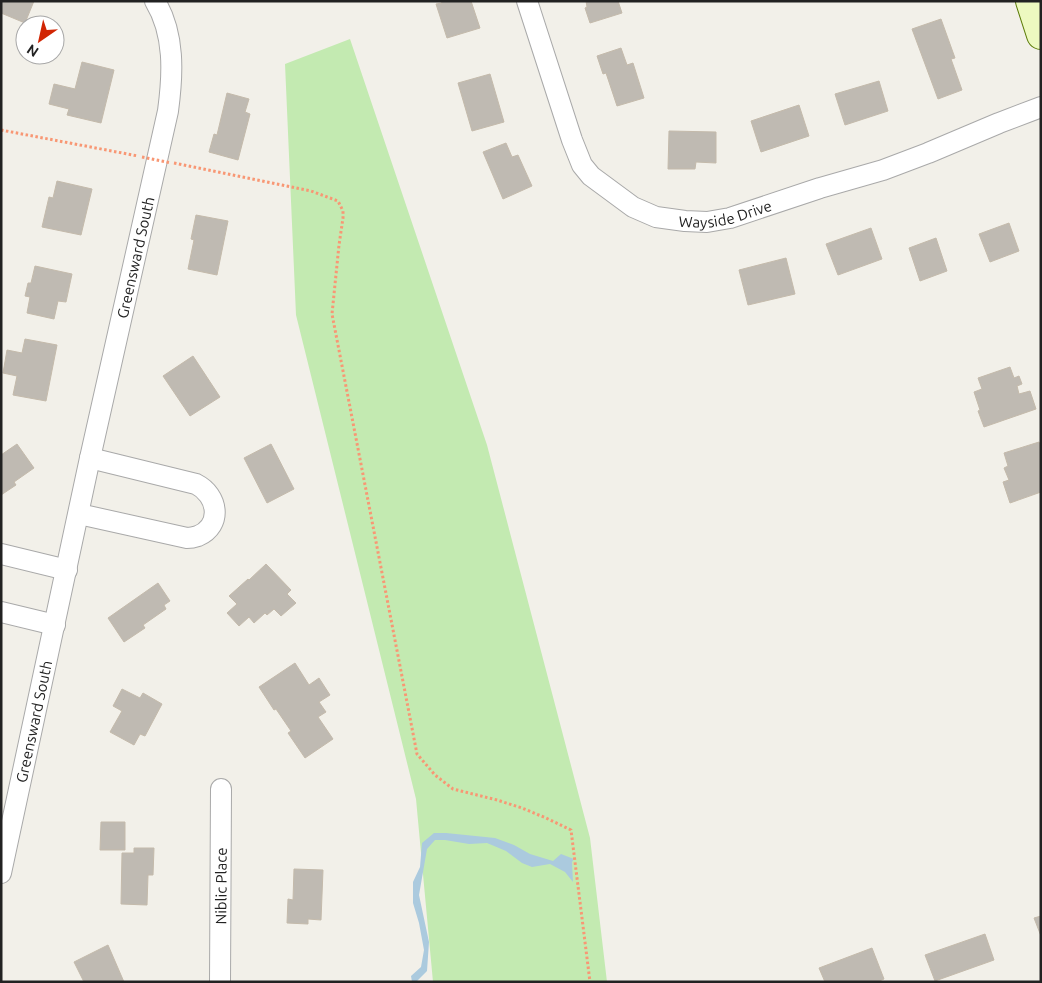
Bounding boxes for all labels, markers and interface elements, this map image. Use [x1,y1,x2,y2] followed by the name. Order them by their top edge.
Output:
[15,15,65,65] north arrow
[24,41,42,60] text: N
[113,195,157,320] street label: Greensward South
[678,196,774,231] street label: Wayside Drive
[12,659,55,784] street label: Greensward South
[212,847,229,925] street label: Niblic Place

